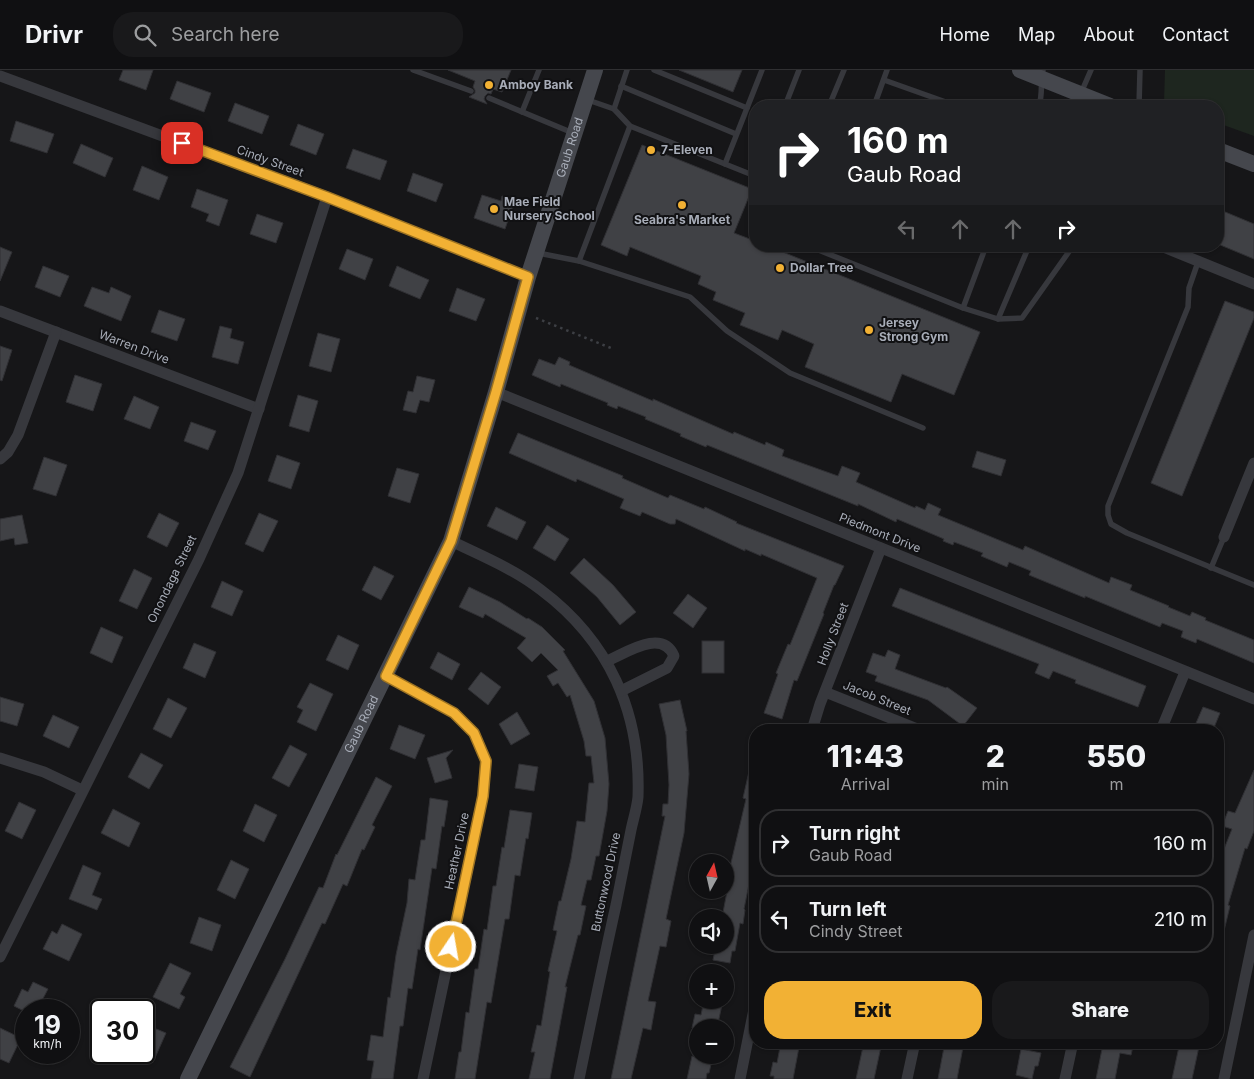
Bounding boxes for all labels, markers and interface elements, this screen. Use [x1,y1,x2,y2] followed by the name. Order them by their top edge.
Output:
[113,12,463,57] search box
[25,20,83,49] text: Drivr
[131,21,159,49] icon: search
[171,23,280,46] text: Search here
[940,24,990,45] text: Home
[1018,24,1055,45] text: Map
[1083,24,1134,45] text: About
[1162,24,1229,45] text: Contact
[499,77,573,92] place label: Amboy Bank
[483,79,495,91] marker: Amboy Bank
[553,115,586,179] street label: Gaub Road
[847,119,949,161] text: 160 m
[764,120,829,185] icon: right
[161,122,203,164] pin
[168,129,196,157] icon: arrive
[235,141,306,180] street label: Cindy Street
[661,142,713,157] place label: 7-Eleven
[645,144,657,156] marker: 7-Eleven
[847,161,962,187] text: Gaub Road
[504,194,595,223] place label: Mae Field Nursery School
[676,199,688,211] marker: Seabra's Market
[488,203,500,215] marker: Mae Field Nursery School
[634,212,731,227] place label: Seabra's Market
[893,215,921,243] icon: left
[946,215,974,243] icon: ahead
[999,215,1027,243] icon: ahead
[1052,215,1080,243] icon: right
[790,260,853,275] place label: Dollar Tree
[774,262,786,274] marker: Dollar Tree
[879,315,948,344] place label: Jersey Strong Gym
[863,324,875,336] marker: Jersey Strong Gym
[97,326,172,367] street label: Warren Drive
[837,509,923,556] street label: Piedmont Drive
[144,532,199,625] street label: Onondaga Street
[814,600,851,667] street label: Holly Street
[841,677,914,718] street label: Jacob Street
[341,693,381,755] street label: Gaub Road
[827,738,904,774] text: 11:43
[986,738,1005,774] text: 2
[1087,738,1146,774] text: 550
[841,774,890,794] text: Arrival
[982,774,1009,794] text: min
[1109,774,1123,794] text: m
[441,811,472,891] street label: Heather Drive
[809,822,900,845] text: Turn right
[766,829,794,857] icon: right
[588,831,623,933] street label: Buttonwood Drive
[1154,832,1207,855] text: 160 m
[809,845,892,865] text: Gaub Road
[689,854,734,899] north arrow
[689,854,734,1064] map controls
[809,898,887,921] text: Turn left
[766,905,794,933] icon: left
[1154,908,1207,931] text: 210 m
[689,909,734,954] button: sound
[424,920,476,972] position arrow
[809,921,903,941] text: Cindy Street
[689,964,734,1009] button: +
[764,981,982,1039] button: Exit
[992,981,1209,1039] button: Share
[90,999,155,1064] speed limit sign: 30
[34,1010,61,1040] text: 19
[689,1019,734,1064] button: −
[33,1036,62,1051] text: km/h

